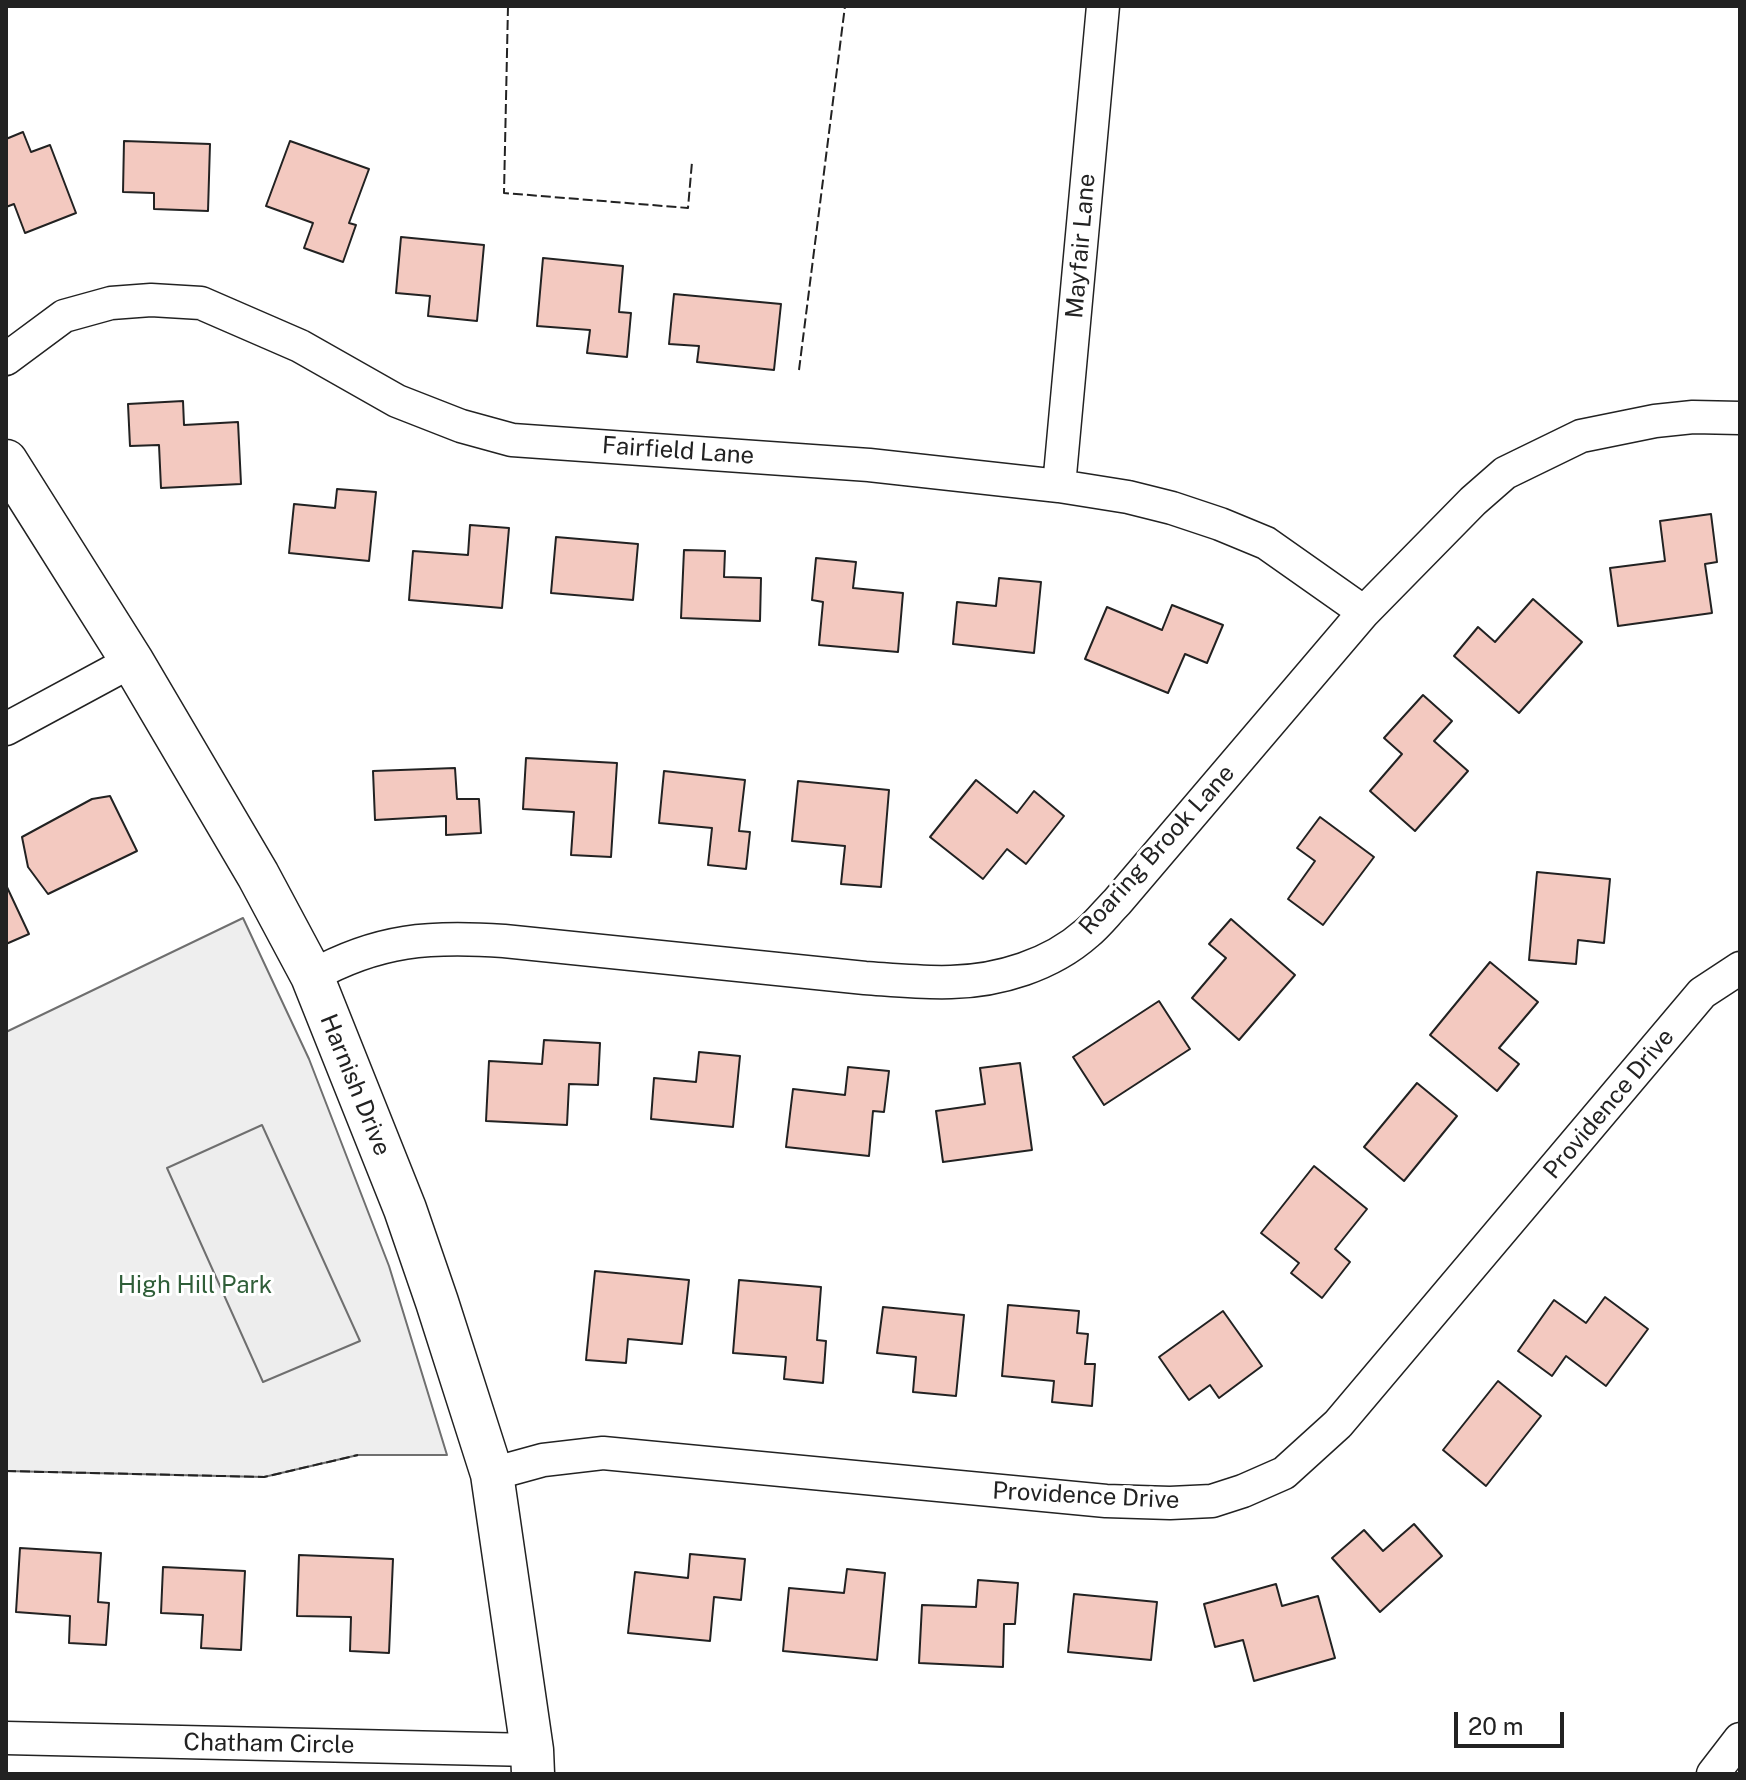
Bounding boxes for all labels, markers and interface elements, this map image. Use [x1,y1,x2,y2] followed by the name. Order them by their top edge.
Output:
[1060,172,1102,320] street label: Mayfair Lane
[601,431,755,471] street label: Fairfield Lane
[1073,759,1241,941] street label: Roaring Brook Lane
[314,1010,396,1160] street label: Harnish Drive
[1538,1023,1680,1185] street label: Providence Drive
[118,1272,272,1300] park label: High Hill Park
[992,1477,1180,1515] street label: Providence Drive
[1458,1696,1568,1746] scale bar
[1468,1712,1524,1740] text: 20 m
[183,1728,355,1760] street label: Chatham Circle

